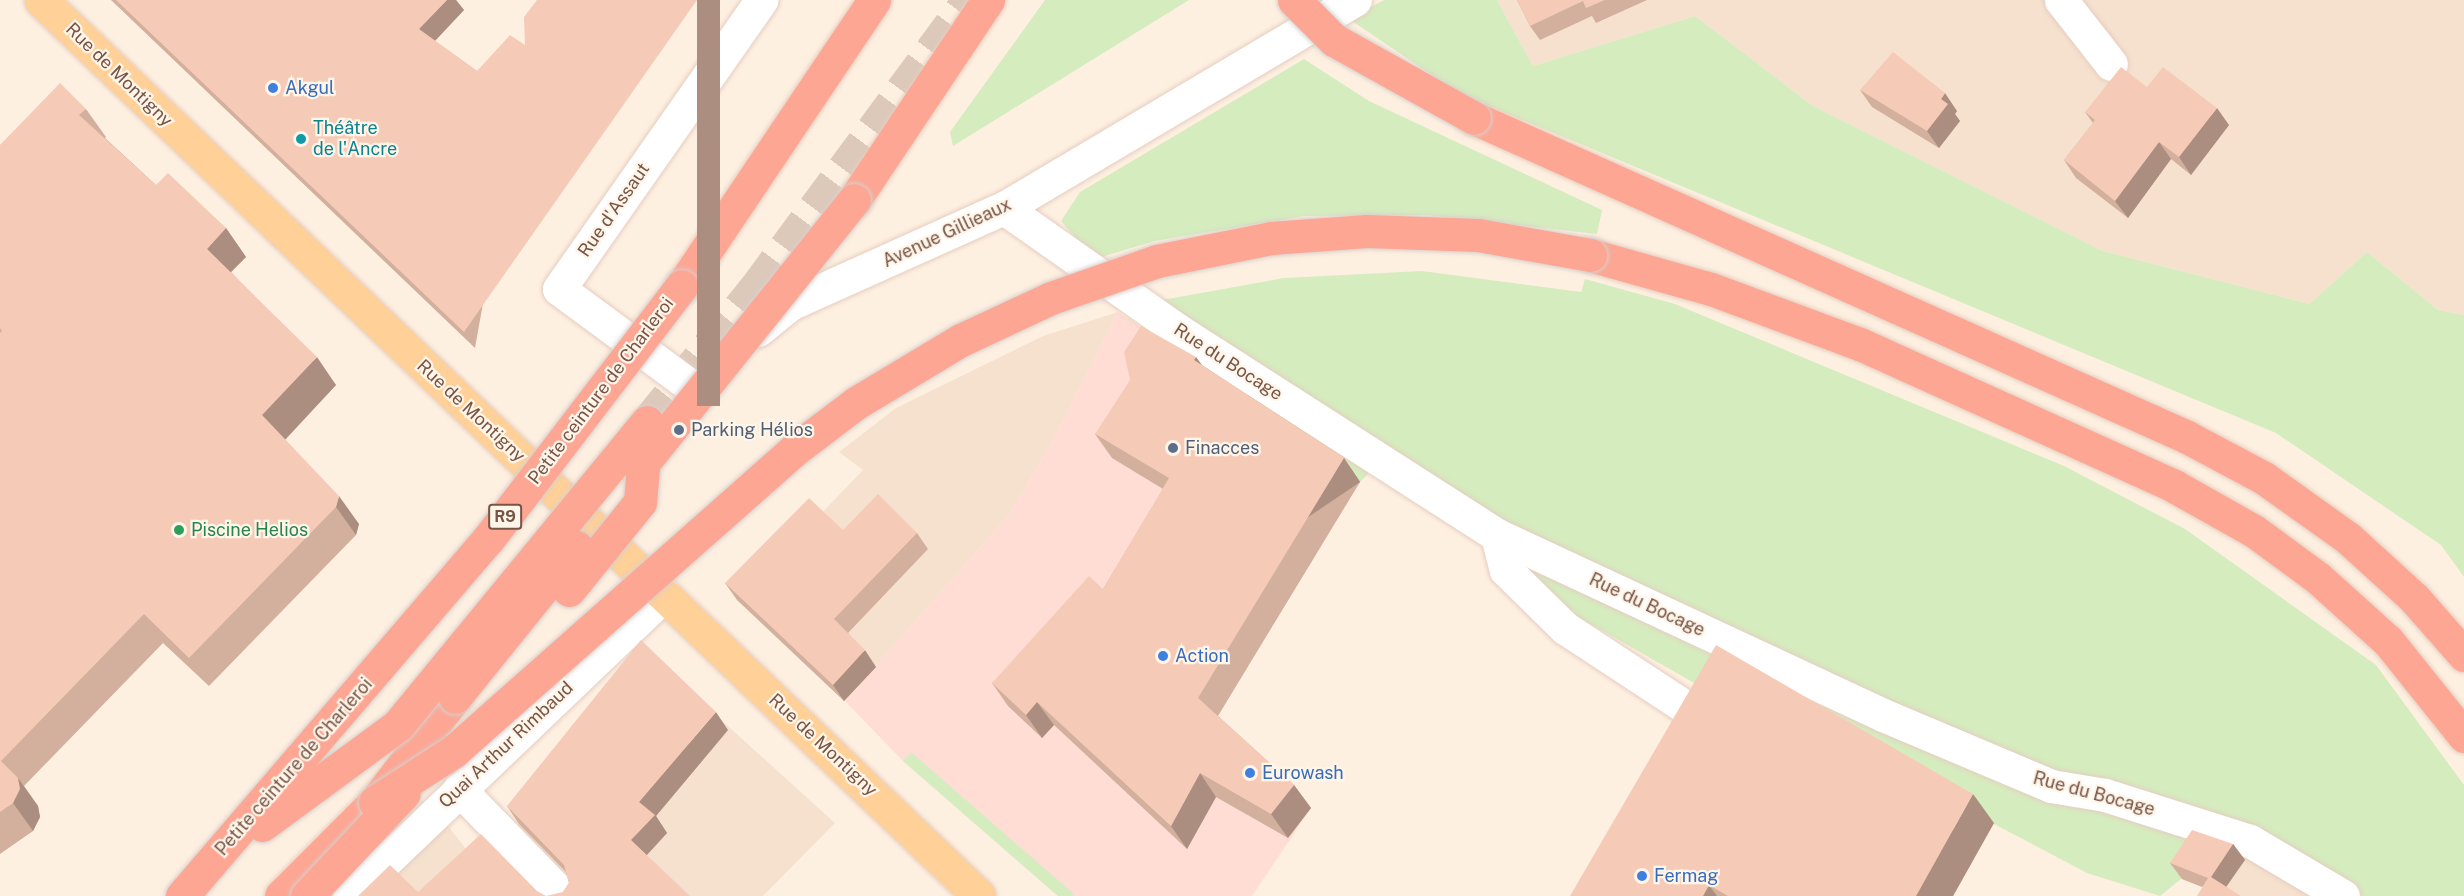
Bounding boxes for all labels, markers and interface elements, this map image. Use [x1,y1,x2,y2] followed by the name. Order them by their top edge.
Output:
[61,18,177,132] street label: Rue de Montigny
[285,77,334,99] place label: Akgul
[266,81,280,95] marker: Akgul
[313,118,397,160] place label: Théâtre de l'Ancre
[294,132,308,146] marker: Théâtre de l'Ancre
[574,159,654,261] street label: Rue d'Assaut
[879,194,1015,272] street label: Avenue Gillieaux
[523,293,679,489] street label: Petite ceinture de Charleroi
[1169,319,1287,405] street label: Rue du Bocage
[412,355,530,467] street label: Rue de Montigny
[691,419,813,441] place label: Parking Hélios
[672,423,686,437] marker: Parking Hélios
[1185,437,1259,459] place label: Finacces
[1166,441,1180,455] marker: Finacces
[487,504,523,530] road number: R9
[191,519,308,541] place label: Piscine Helios
[172,523,186,537] marker: Piscine Helios
[1586,569,1708,641] street label: Rue du Bocage
[1175,645,1229,667] place label: Action
[1156,649,1170,663] marker: Action
[211,673,377,861] street label: Petite ceinture de Charleroi
[434,677,578,813] street label: Quai Arthur Rimbaud
[764,689,882,801] street label: Rue de Montigny
[1262,762,1344,784] place label: Eurowash
[1243,766,1257,780] marker: Eurowash
[2031,767,2157,821] street label: Rue du Bocage
[1654,865,1718,887] place label: Fermag
[1635,869,1649,883] marker: Fermag

